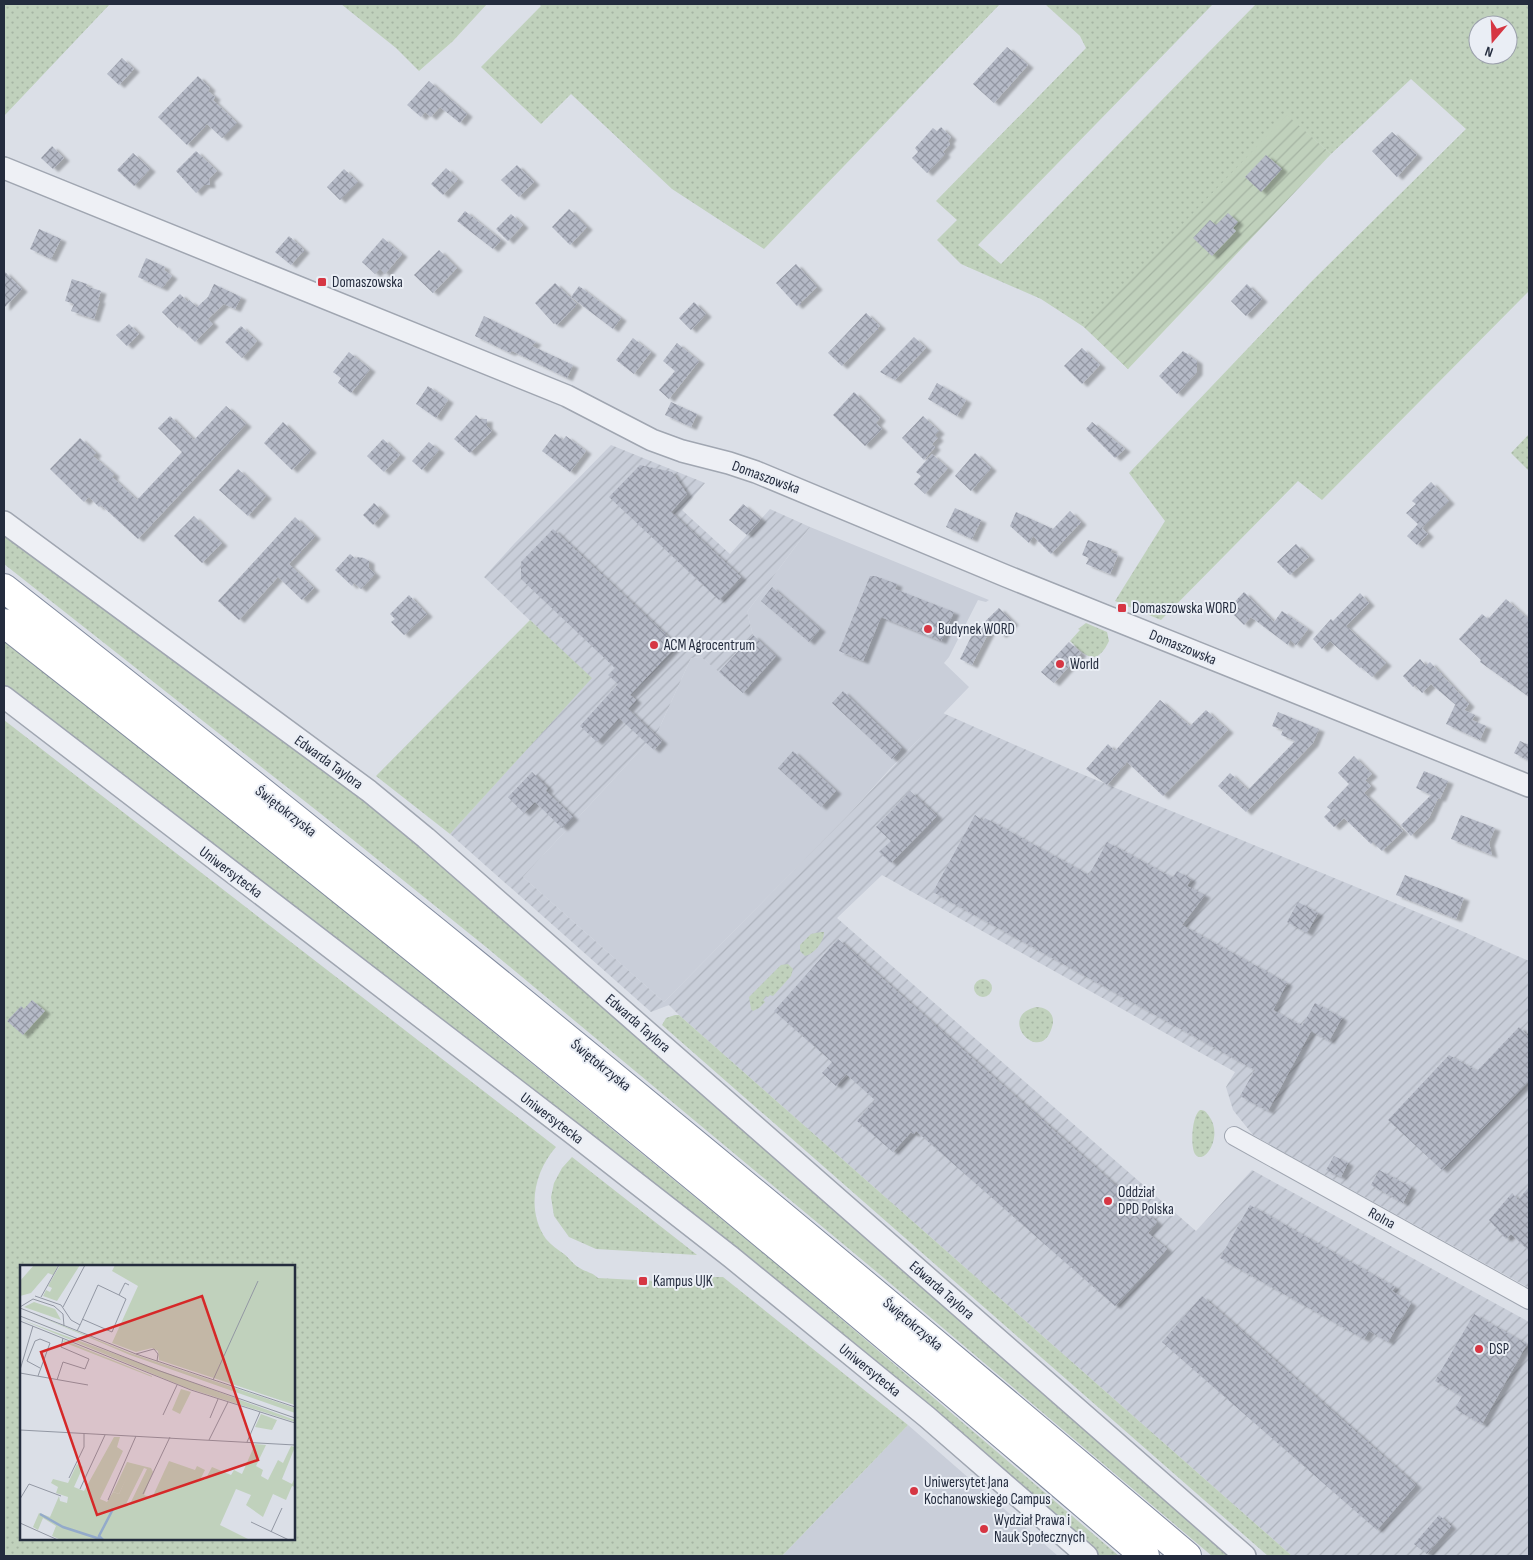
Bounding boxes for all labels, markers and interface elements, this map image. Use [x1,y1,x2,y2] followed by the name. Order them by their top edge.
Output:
[1468,15,1518,65] north arrow
[1483,43,1495,61] text: N
[332,273,403,292] place label: Domaszowska
[316,276,328,288] marker: Domaszowska
[729,456,803,499] street label: Domaszowska
[1132,599,1237,618] place label: Domaszowska WORD
[1116,602,1128,614] marker: Domaszowska WORD
[938,620,1015,639] place label: Budynek WORD
[922,623,934,635] marker: Budynek WORD
[1146,625,1219,670] street label: Domaszowska
[663,636,755,655] place label: ACM Agrocentrum
[648,639,660,651] marker: ACM Agrocentrum
[1070,655,1099,674] place label: World
[1054,658,1066,670] marker: World
[291,731,367,794] street label: Edwarda Taylora
[251,782,320,841] street label: Świętokrzyska
[195,842,266,902] street label: Uniwersytecka
[601,990,674,1057] street label: Edwarda Taylora
[567,1035,635,1096] street label: Świętokrzyska
[516,1088,587,1148] street label: Uniwersytecka
[1118,1183,1174,1219] place label: Oddział DPD Polska
[1102,1195,1114,1207] marker: Oddział DPD Polska
[1365,1203,1399,1234] street label: Rolna
[905,1257,978,1324] street label: Edwarda Taylora
[20,1265,295,1540] inset map
[653,1272,713,1291] place label: Kampus UJK
[637,1275,649,1287] marker: Kampus UJK
[879,1294,947,1355] street label: Świętokrzyska
[835,1340,905,1401] street label: Uniwersytecka
[1489,1340,1509,1359] place label: DSP
[1473,1343,1485,1355] marker: DSP
[924,1473,1051,1509] place label: Uniwersytet Jana Kochanowskiego Campus
[908,1485,920,1497] marker: Uniwersytet Jana Kochanowskiego Campus
[994,1511,1085,1547] place label: Wydział Prawa i Nauk Społecznych
[978,1523,990,1535] marker: Wydział Prawa i Nauk Społecznych

